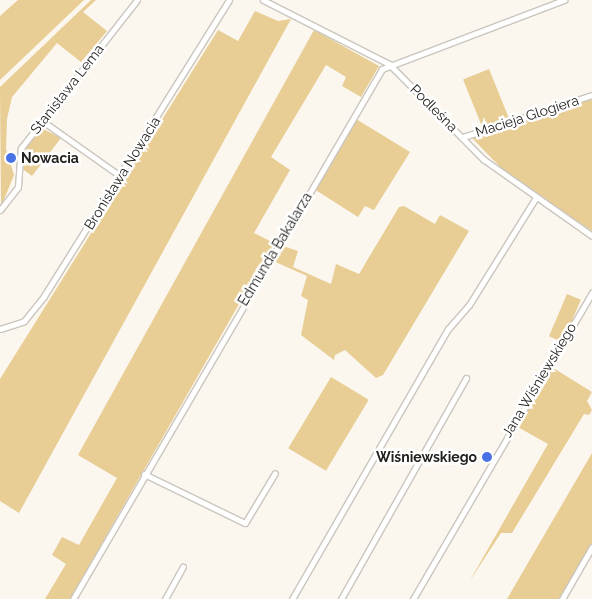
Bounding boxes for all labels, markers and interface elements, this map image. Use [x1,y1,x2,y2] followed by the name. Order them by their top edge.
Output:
[27,41,107,137] street label: Stanisława Lema
[407,81,461,135] street label: Podleśna
[473,91,581,141] street label: Macieja Glogiera
[80,113,164,233] street label: Bronisława Nowacia
[21,150,79,166] place label: Nowacia
[5,152,17,164] marker: Nowacia
[235,189,315,309] street label: Edmunda Bakalarza
[498,320,580,440] street label: Jana Wiśniewskiego
[376,449,477,465] place label: Wiśniewskiego
[481,451,493,463] marker: Wiśniewskiego

